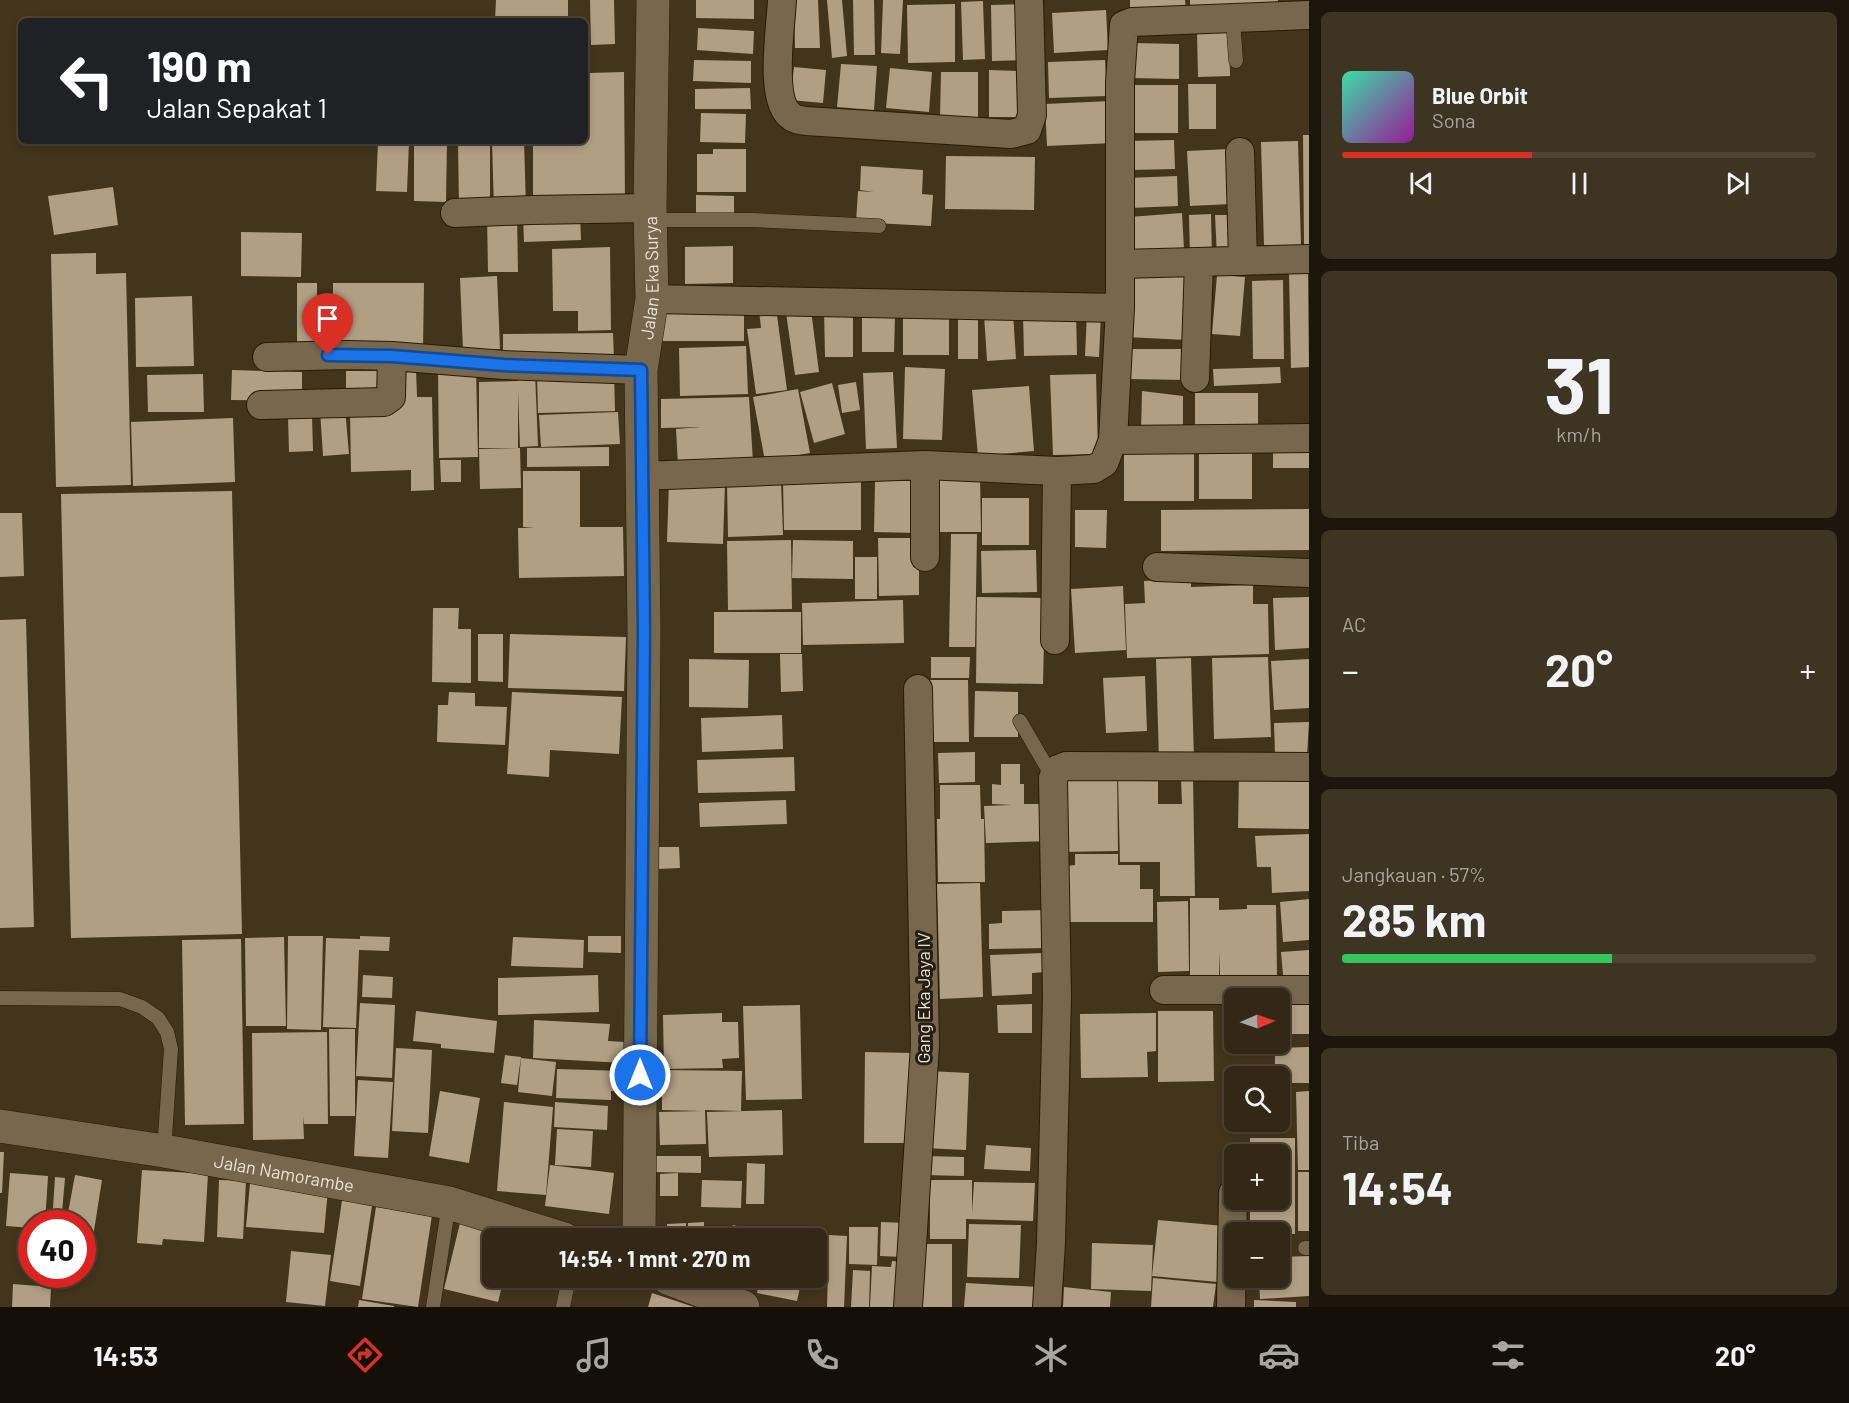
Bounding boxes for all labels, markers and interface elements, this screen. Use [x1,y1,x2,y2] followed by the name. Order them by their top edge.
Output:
[147,40,252,90] text: 190 m
[48,42,126,120] icon: left
[1432,82,1528,108] text: Blue Orbit
[147,91,327,123] text: Jalan Sepakat 1
[1432,108,1476,132] text: Sona
[1405,167,1438,200] icon: previous
[1563,167,1596,200] icon: pause
[1721,167,1754,200] icon: next
[635,216,663,341] street label: Jalan Eka Surya
[302,293,353,355] pin
[311,302,344,335] icon: arrive
[1544,336,1614,430] text: 31
[1556,422,1602,446] text: km/h
[1342,612,1366,636] text: AC
[1545,642,1613,696] text: 20°
[1342,650,1359,690] text: −
[1800,650,1816,690] text: +
[1342,862,1486,886] text: Jangkauan · 57%
[1342,892,1486,946] text: 285 km
[912,932,934,1064] street label: Gang Eka Jaya IV
[1224,988,1290,1054] north arrow
[1224,988,1290,1288] map controls
[608,1043,672,1107] position arrow
[1224,1066,1290,1132] button: search
[1342,1130,1379,1154] text: Tiba
[1224,1144,1290,1210] button: +
[212,1149,356,1196] street label: Jalan Namorambe
[1342,1160,1453,1214] text: 14:54
[18,1210,96,1288] speed limit sign: 40
[1224,1222,1290,1288] button: −
[559,1245,750,1271] text: 14:54 · 1 mnt · 270 m
[344,1334,386,1376] icon: directions
[573,1334,615,1376] icon: music
[801,1334,843,1376] icon: phone
[1030,1334,1072,1376] icon: climate
[1258,1334,1300,1376] icon: car
[1487,1334,1529,1376] icon: filters
[93,1339,158,1371] text: 14:53
[1715,1339,1756,1371] text: 20°

